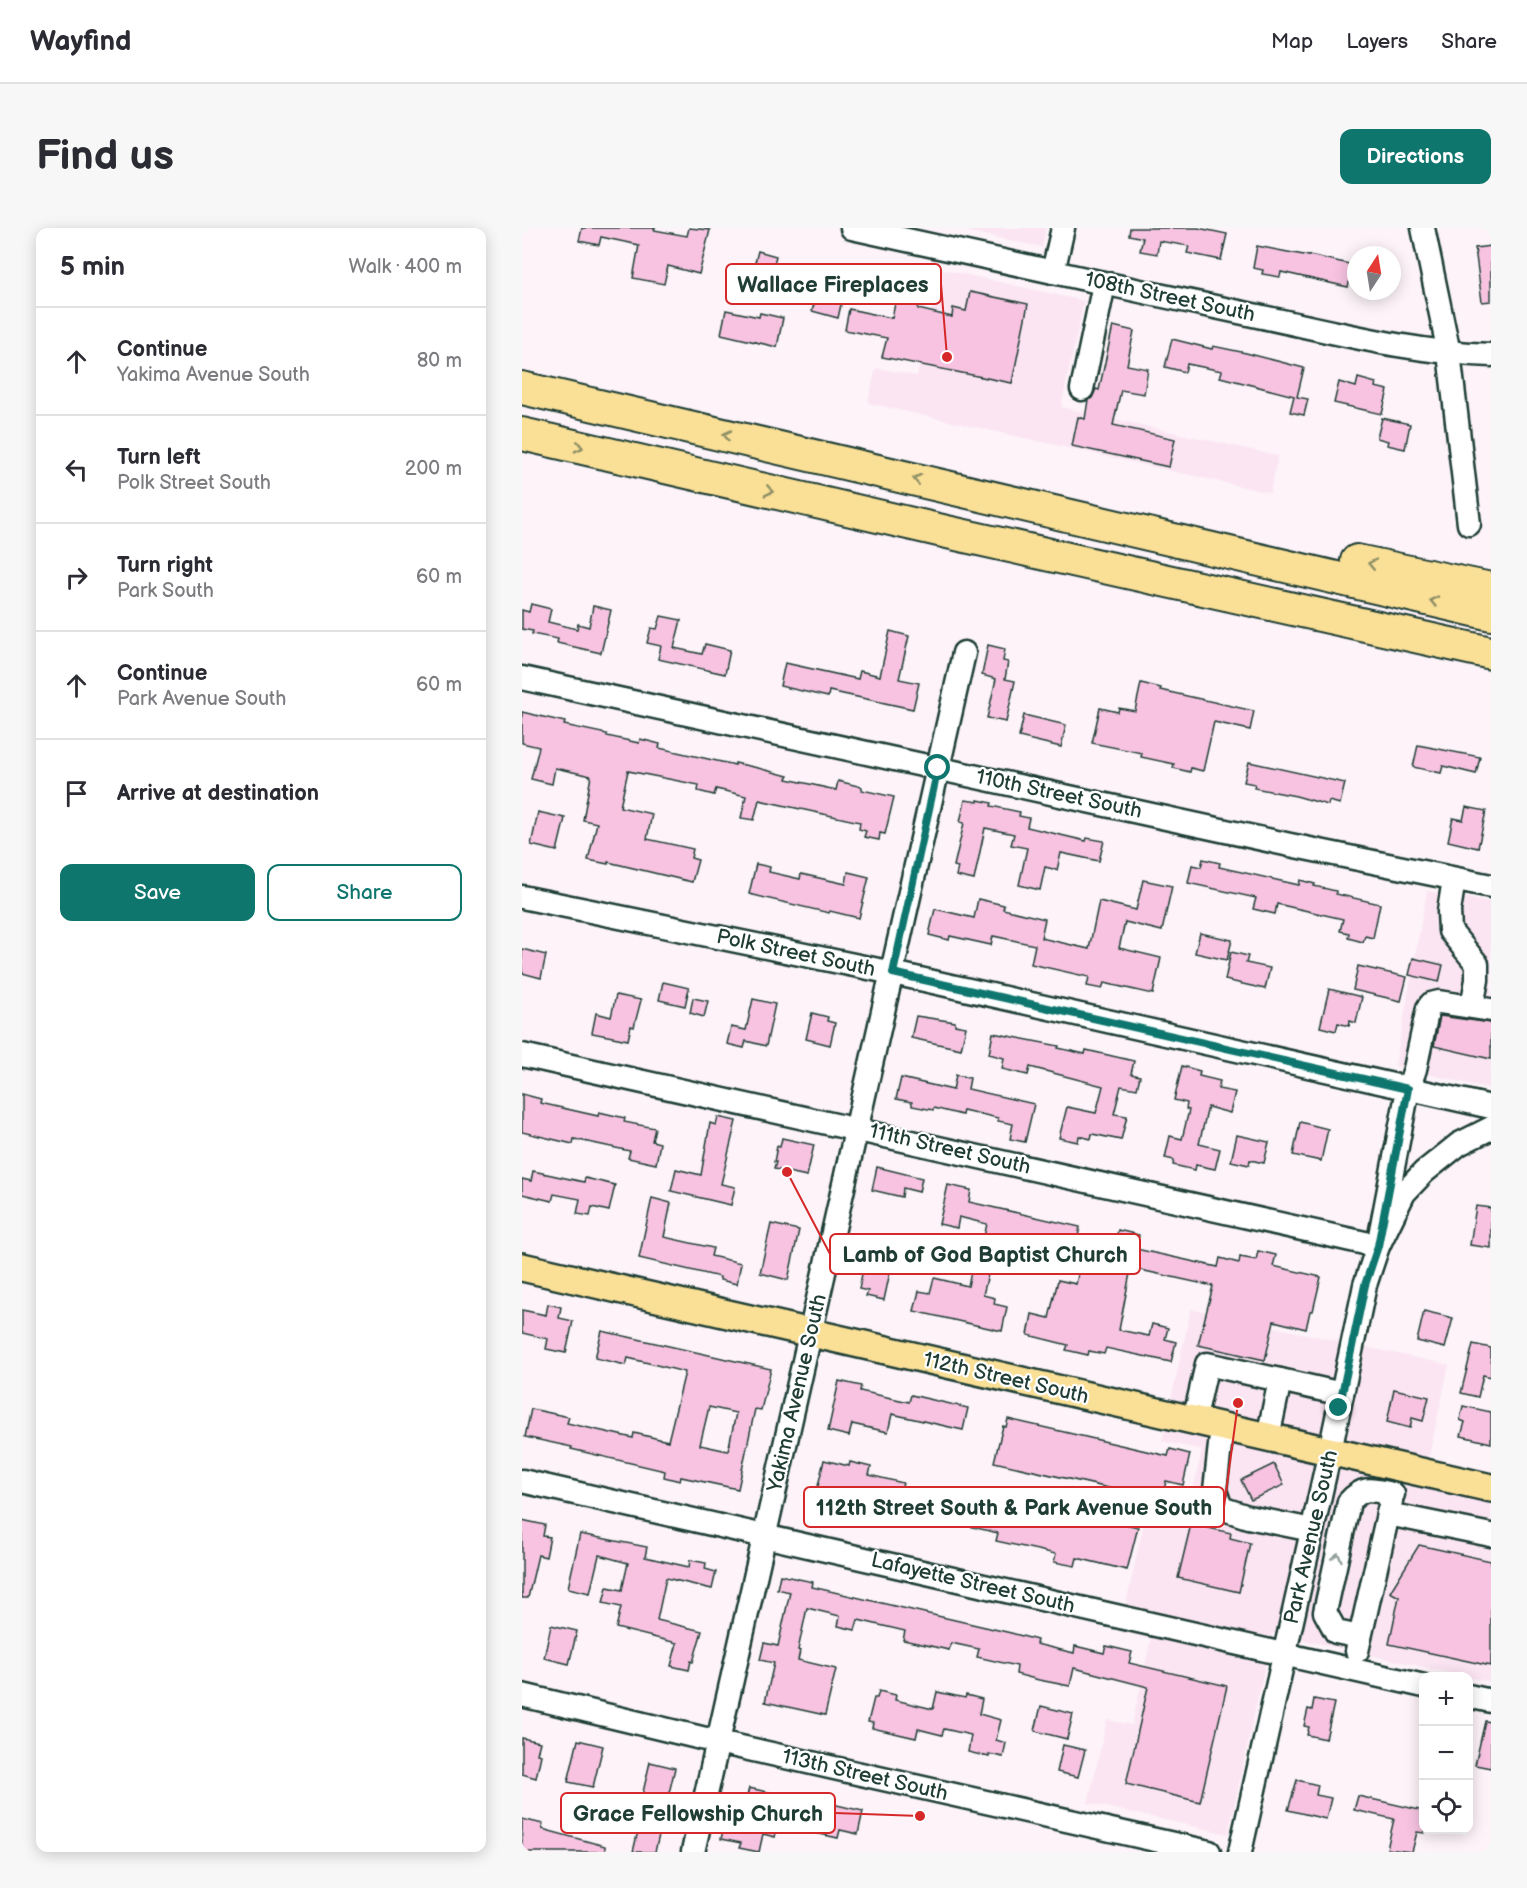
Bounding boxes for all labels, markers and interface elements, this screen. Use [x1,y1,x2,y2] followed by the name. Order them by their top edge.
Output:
[30,25,131,58] text: Wayfind
[1271,29,1313,54] text: Map
[1346,29,1408,54] text: Layers
[1441,29,1497,54] text: Share
[1340,129,1491,184] button: Directions
[36,131,174,182] text: Find us
[1347,246,1401,300] north arrow
[60,252,125,283] text: 5 min
[349,255,462,279] text: Walk · 400 m
[726,264,941,304] callout: Wallace Fireplaces
[1083,267,1257,327] street label: 108th Street South
[737,272,929,299] text: Wallace Fireplaces
[117,336,207,363] text: Continue
[60,345,93,378] icon: ahead
[417,349,462,373] text: 80 m
[117,363,310,387] text: Yakima Avenue South
[722,430,732,443] one-way arrow
[574,439,584,452] one-way arrow
[117,444,201,471] text: Turn left
[60,453,93,486] icon: left
[405,457,462,481] text: 200 m
[117,471,271,495] text: Polk Street South
[912,474,922,487] one-way arrow
[764,483,774,496] one-way arrow
[117,552,213,579] text: Turn right
[1367,558,1377,571] one-way arrow
[60,561,93,594] icon: right
[416,565,462,589] text: 60 m
[117,579,214,603] text: Park South
[1429,595,1439,608] one-way arrow
[117,660,207,687] text: Continue
[60,669,93,702] icon: ahead
[416,673,462,697] text: 60 m
[117,687,286,711] text: Park Avenue South
[924,754,950,780] route start
[974,764,1144,824] street label: 110th Street South
[60,777,93,810] icon: arrive
[117,780,319,807] text: Arrive at destination
[60,864,255,921] button: Save
[267,864,462,921] button: Share
[714,924,878,982] street label: Polk Street South
[867,1118,1033,1180] street label: 111th Street South
[830,1234,1140,1274] callout: Lamb of God Baptist Church
[842,1242,1128,1269] text: Lamb of God Baptist Church
[762,1292,832,1495] street label: Yakima Avenue South
[921,1347,1091,1409] street label: 112th Street South
[1325,1394,1351,1420] route end
[1279,1448,1343,1626] street label: Park Avenue South
[804,1487,1224,1527] callout: 112th Street South & Park Avenue South
[816,1495,1212,1522] text: 112th Street South & Park Avenue South
[869,1547,1077,1619] street label: Lafayette Street South
[1330,1552,1343,1562] one-way arrow
[1419,1672,1473,1834] map controls
[1419,1672,1473,1726] button: +
[1419,1726,1473,1780] button: −
[780,1744,950,1806] street label: 113th Street South
[1419,1780,1473,1834] button: locate
[561,1793,835,1833] callout: Grace Fellowship Church
[573,1801,823,1828] text: Grace Fellowship Church

